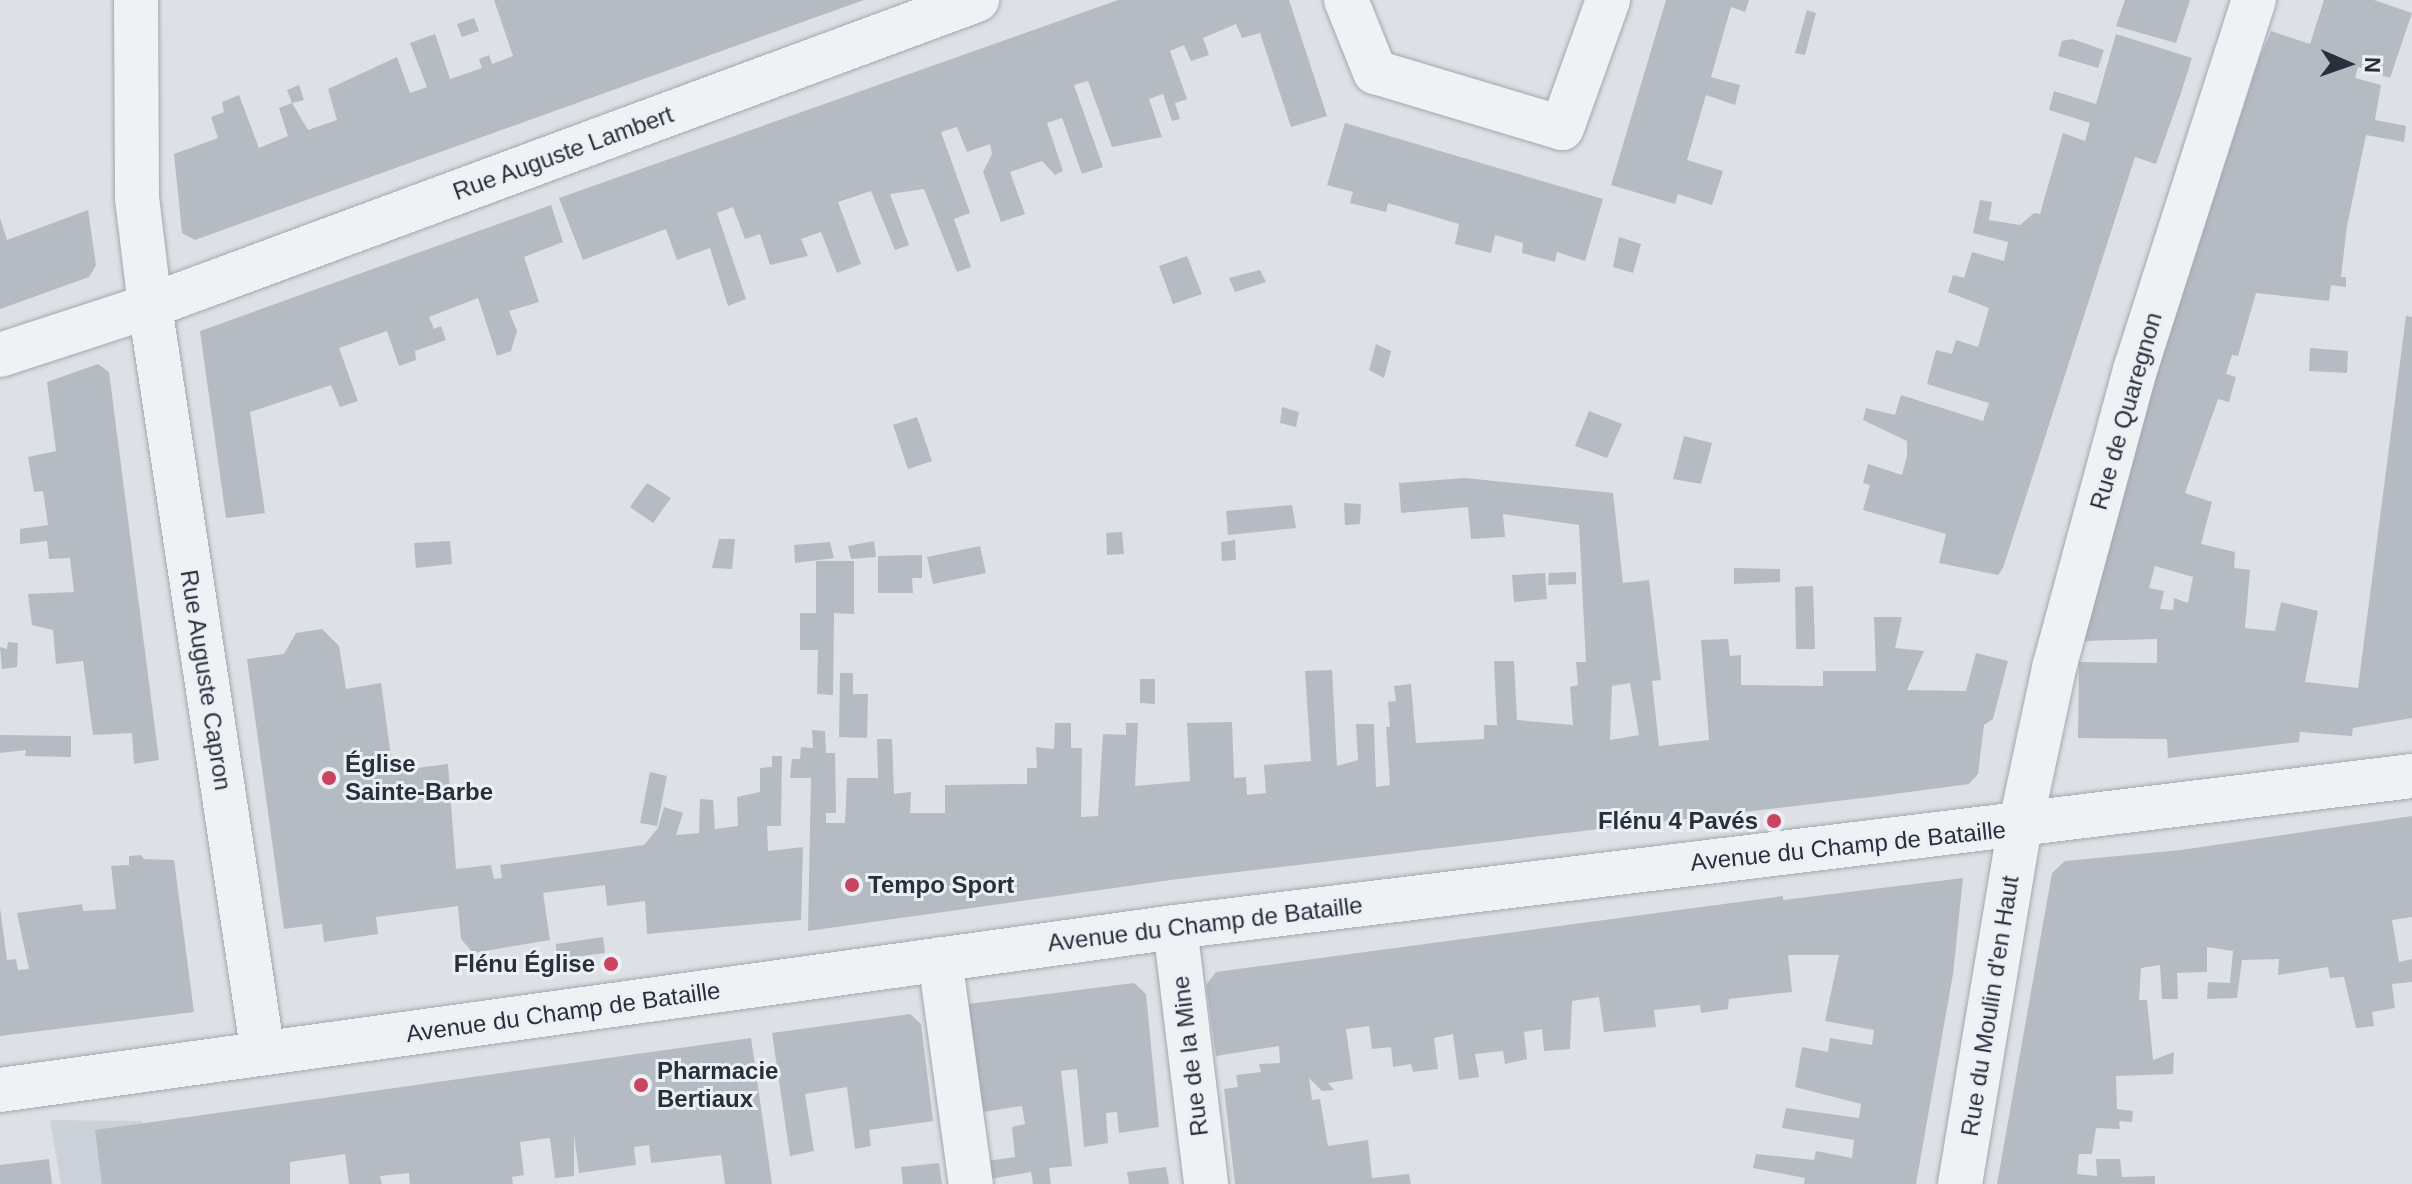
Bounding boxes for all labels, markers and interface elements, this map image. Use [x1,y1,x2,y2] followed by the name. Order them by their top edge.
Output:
[2308,24,2388,104] north arrow
[2360,56,2385,73] text: N
[448,100,678,206] street label: Rue Auguste Lambert
[2084,309,2168,513] street label: Rue de Quaregnon
[174,567,238,793] street label: Rue Auguste Capron
[345,750,493,806] place label: Église Sainte-Barbe
[320,769,338,787] marker: Église Sainte-Barbe
[1598,807,1758,835] place label: Flénu 4 Pavés
[1765,812,1783,830] marker: Flénu 4 Pavés
[1689,815,2007,877] street label: Avenue du Champ de Bataille
[868,871,1014,899] place label: Tempo Sport
[1955,874,2025,1138] street label: Rue du Moulin d'en Haut
[843,876,861,894] marker: Tempo Sport
[1046,890,1364,958] street label: Avenue du Champ de Bataille
[454,950,595,978] place label: Flénu Église
[602,955,620,973] marker: Flénu Église
[1166,974,1214,1138] street label: Rue de la Mine
[404,976,722,1048] street label: Avenue du Champ de Bataille
[657,1057,778,1113] place label: Pharmacie Bertiaux
[632,1076,650,1094] marker: Pharmacie Bertiaux

